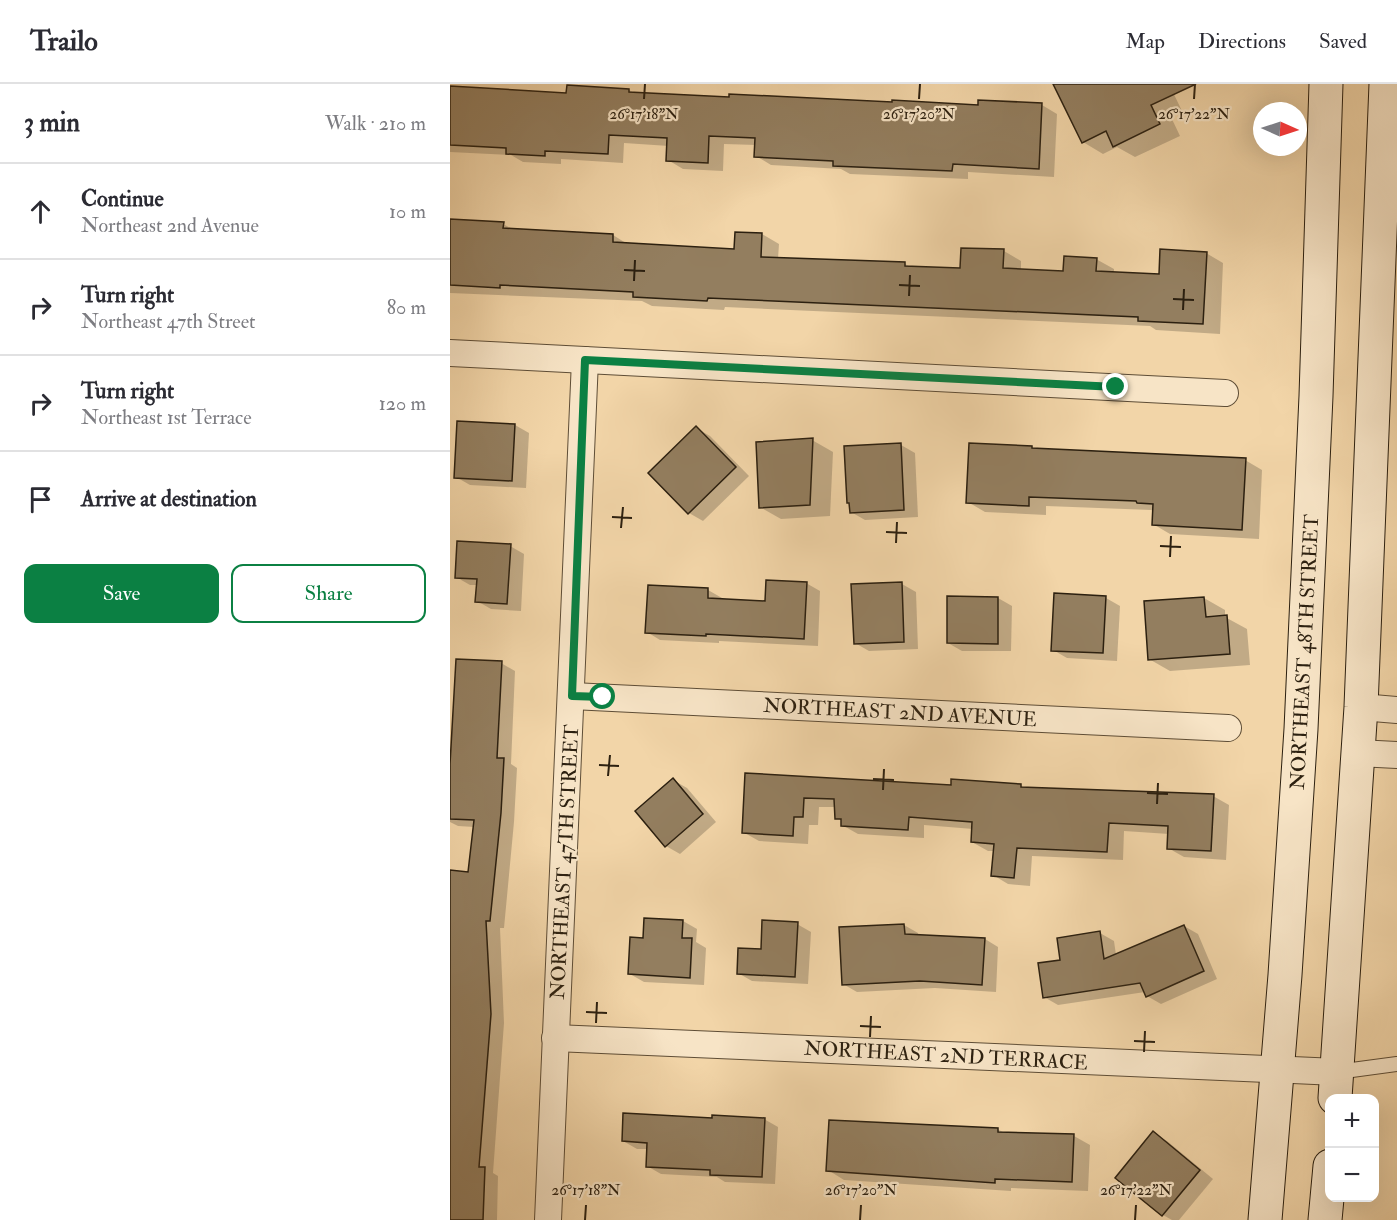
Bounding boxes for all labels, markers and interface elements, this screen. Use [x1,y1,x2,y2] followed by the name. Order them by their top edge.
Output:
[30,24,98,59] text: Trailo
[1125,28,1165,55] text: Map
[1198,28,1286,55] text: Directions
[1319,28,1367,55] text: Saved
[1253,102,1307,156] north arrow
[610,105,679,124] text: 26°17'18"N
[883,105,955,124] text: 26°17'20"N
[1158,105,1230,124] text: 26°17'22"N
[24,107,80,139] text: 3 min
[325,111,426,136] text: Walk · 210 m
[81,185,164,213] text: Continue
[24,195,57,228] icon: ahead
[389,199,426,224] text: 10 m
[81,213,259,238] text: Northeast 2nd Avenue
[81,281,174,309] text: Turn right
[24,291,57,324] icon: right
[387,295,426,320] text: 80 m
[81,309,256,334] text: Northeast 47th Street
[1102,373,1128,399] route end
[81,377,174,405] text: Turn right
[24,387,57,420] icon: right
[379,391,426,416] text: 120 m
[81,405,252,430] text: Northeast 1st Terrace
[24,483,57,516] icon: arrive
[81,485,257,513] text: Arrive at destination
[1285,514,1324,790] street label: NORTHEAST 48TH STREET
[24,564,219,623] button: Save
[231,564,426,623] button: Share
[589,683,615,709] route start
[763,693,1037,732] street label: NORTHEAST 2ND AVENUE
[545,724,584,1000] street label: NORTHEAST 47TH STREET
[803,1036,1088,1075] street label: NORTHEAST 2ND TERRACE
[1325,1094,1379,1202] map controls
[1325,1094,1379,1148] button: +
[1325,1148,1379,1202] button: −
[552,1181,621,1200] text: 26°17'18"N
[825,1181,897,1200] text: 26°17'20"N
[1100,1181,1172,1200] text: 26°17'22"N

